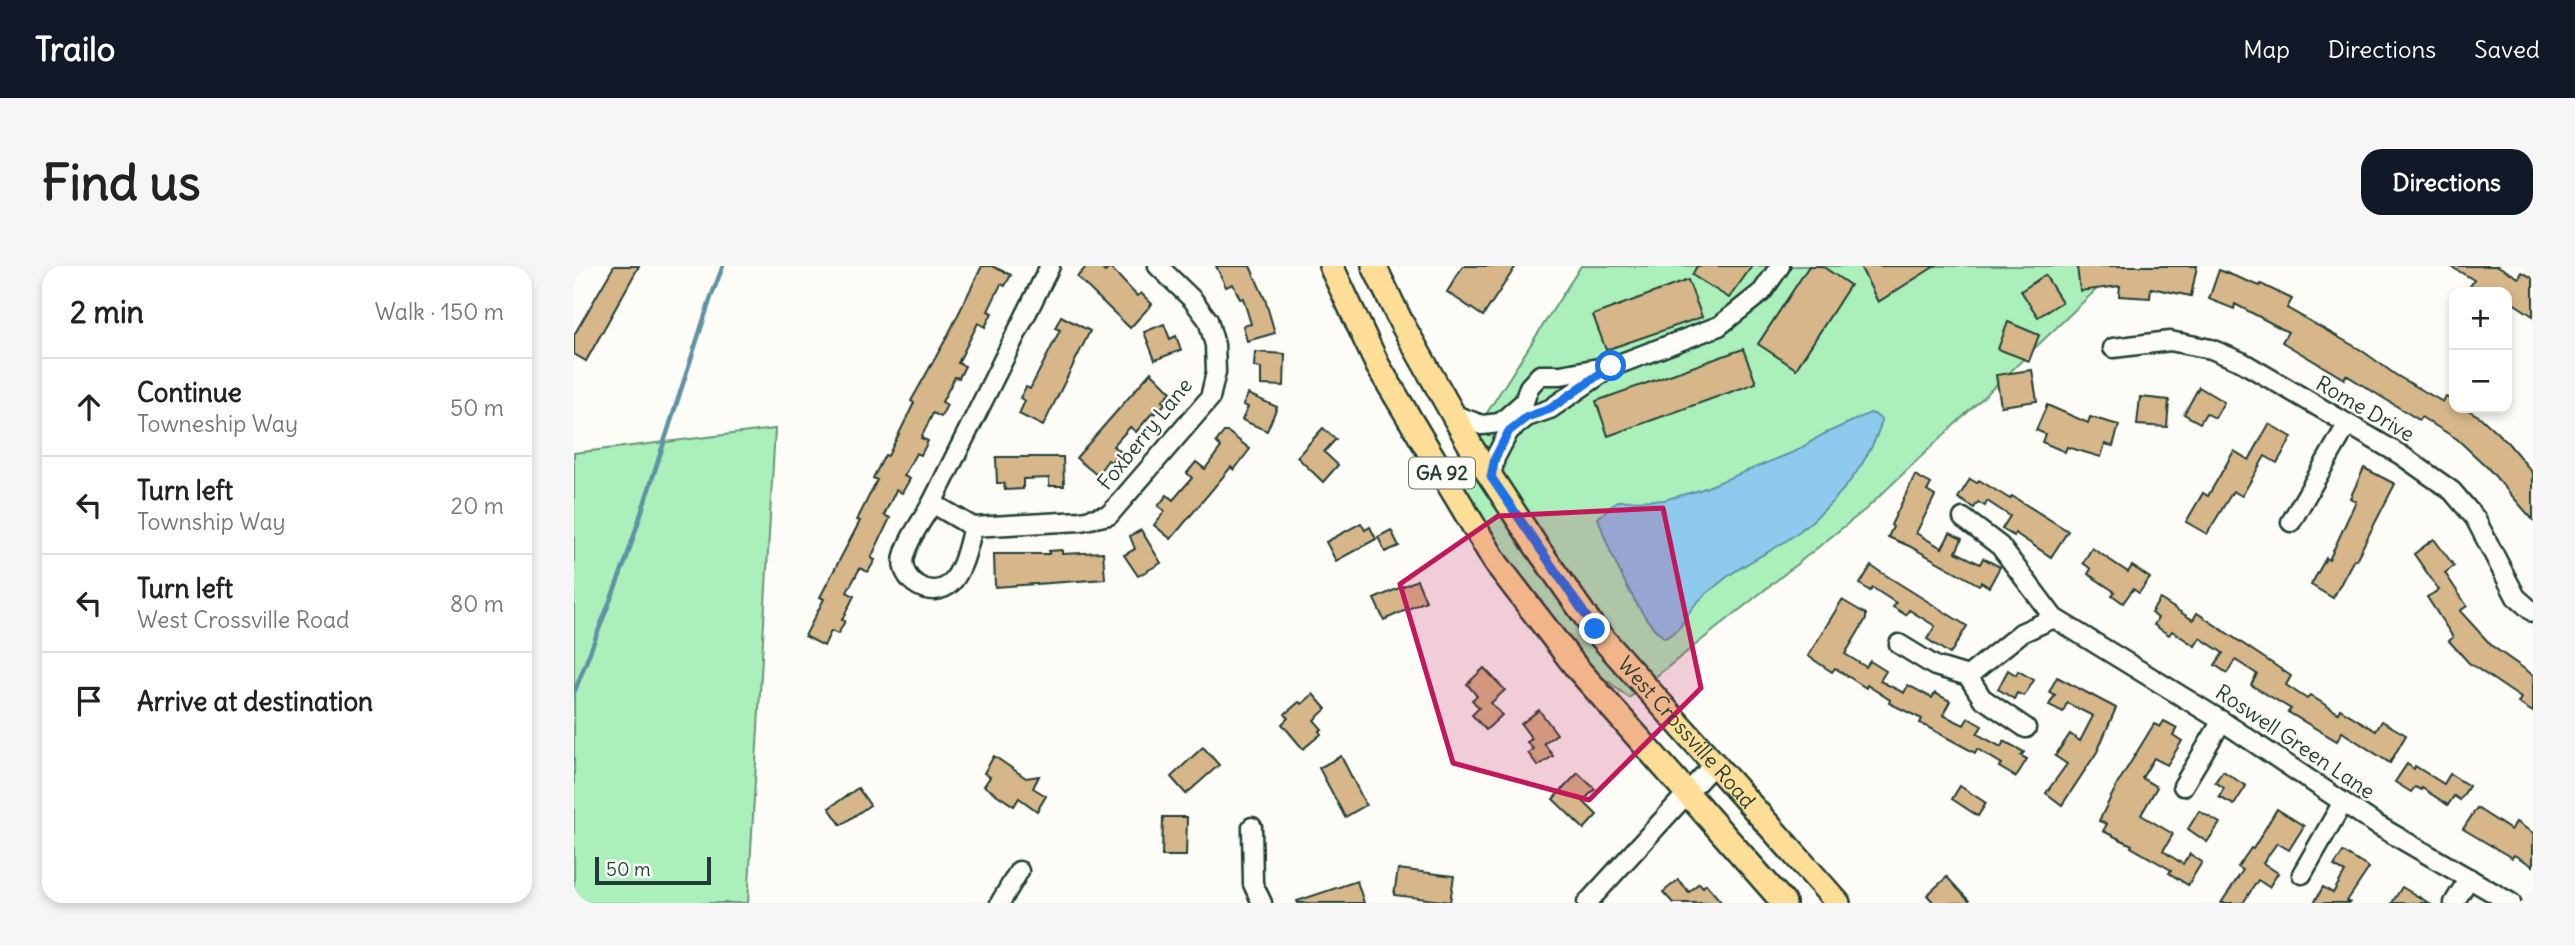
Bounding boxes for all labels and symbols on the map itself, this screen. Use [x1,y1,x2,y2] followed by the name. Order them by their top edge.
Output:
[1595,350,1626,381] route start
[2311,370,2419,448] street label: Rome Drive
[1091,372,1198,495] street label: Foxberry Lane
[1409,458,1475,489] road number: GA 92
[1579,613,1610,644] route end
[1612,651,1761,814] street label: West Crossville Road
[2210,678,2380,805] street label: Roswell Green Lane
[595,854,710,886] scale bar

